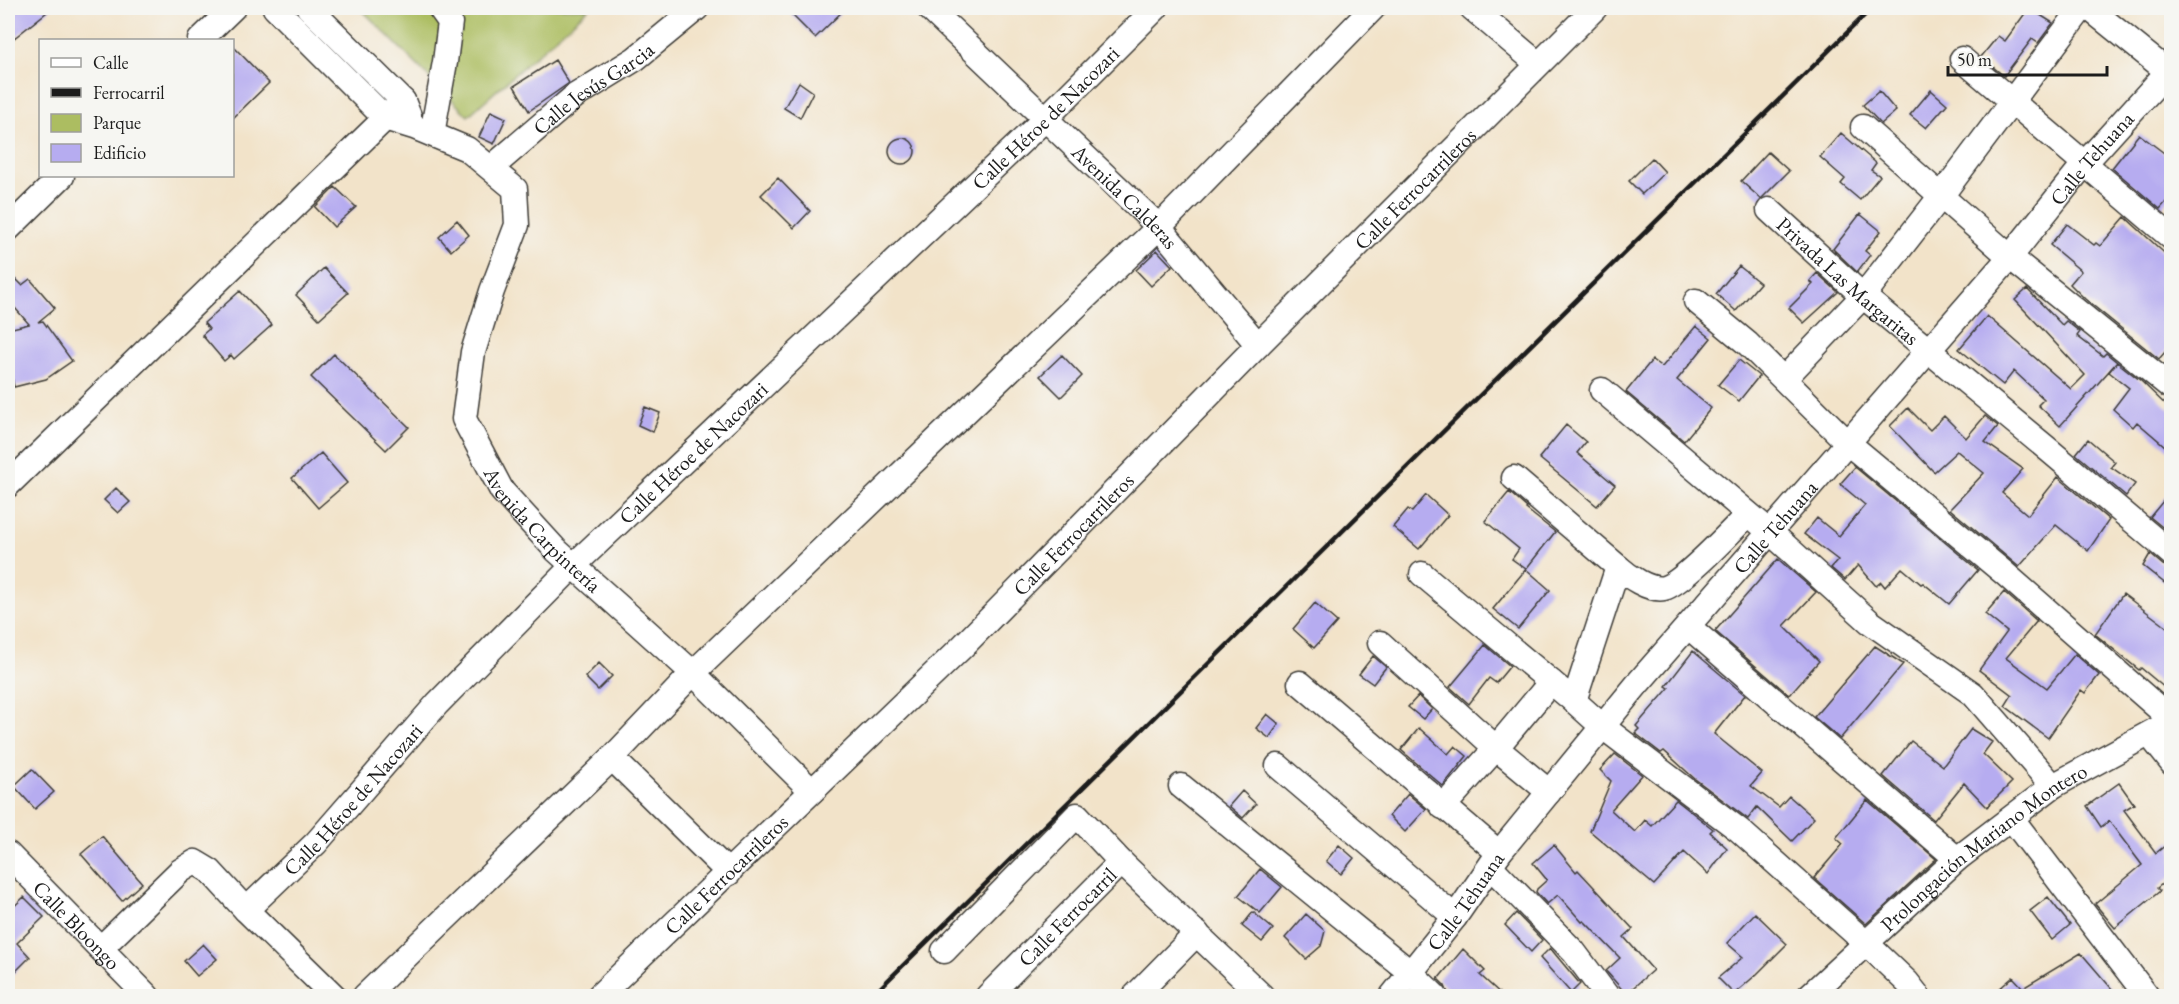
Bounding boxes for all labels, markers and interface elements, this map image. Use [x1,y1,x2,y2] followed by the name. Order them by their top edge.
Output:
[527,35,660,140] street label: Calle Jesús Garcia
[39,39,234,177] legend
[1948,39,2107,77] scale bar
[965,40,1124,195] street label: Calle Héroe de Nacozari
[1957,48,1992,71] text: 50 m
[93,51,129,74] text: Calle
[93,81,165,104] text: Ferrocarril
[2043,105,2140,210] street label: Calle Tehuana
[93,111,141,134] text: Parque
[1348,121,1482,255] street label: Calle Ferrocarrileros
[1066,137,1185,254] street label: Avenida Calderas
[93,141,146,164] text: Edificio
[1771,210,1925,351] street label: Privada Las Margaritas
[613,375,773,530] street label: Calle Héroe de Nacozari
[478,461,608,598] street label: Avenida Carpintería
[1007,466,1139,601] street label: Calle Ferrocarrileros
[1726,474,1823,579] street label: Calle Tehuana
[277,717,428,881] street label: Calle Héroe de Nacozari
[1874,757,2092,937] street label: Prolongación Mariano Montero
[658,808,794,940] street label: Calle Ferrocarrileros
[1420,846,1510,956] street label: Calle Tehuana
[1012,861,1122,972] street label: Calle Ferrocarril
[28,874,127,975] street label: Calle Bloongo

